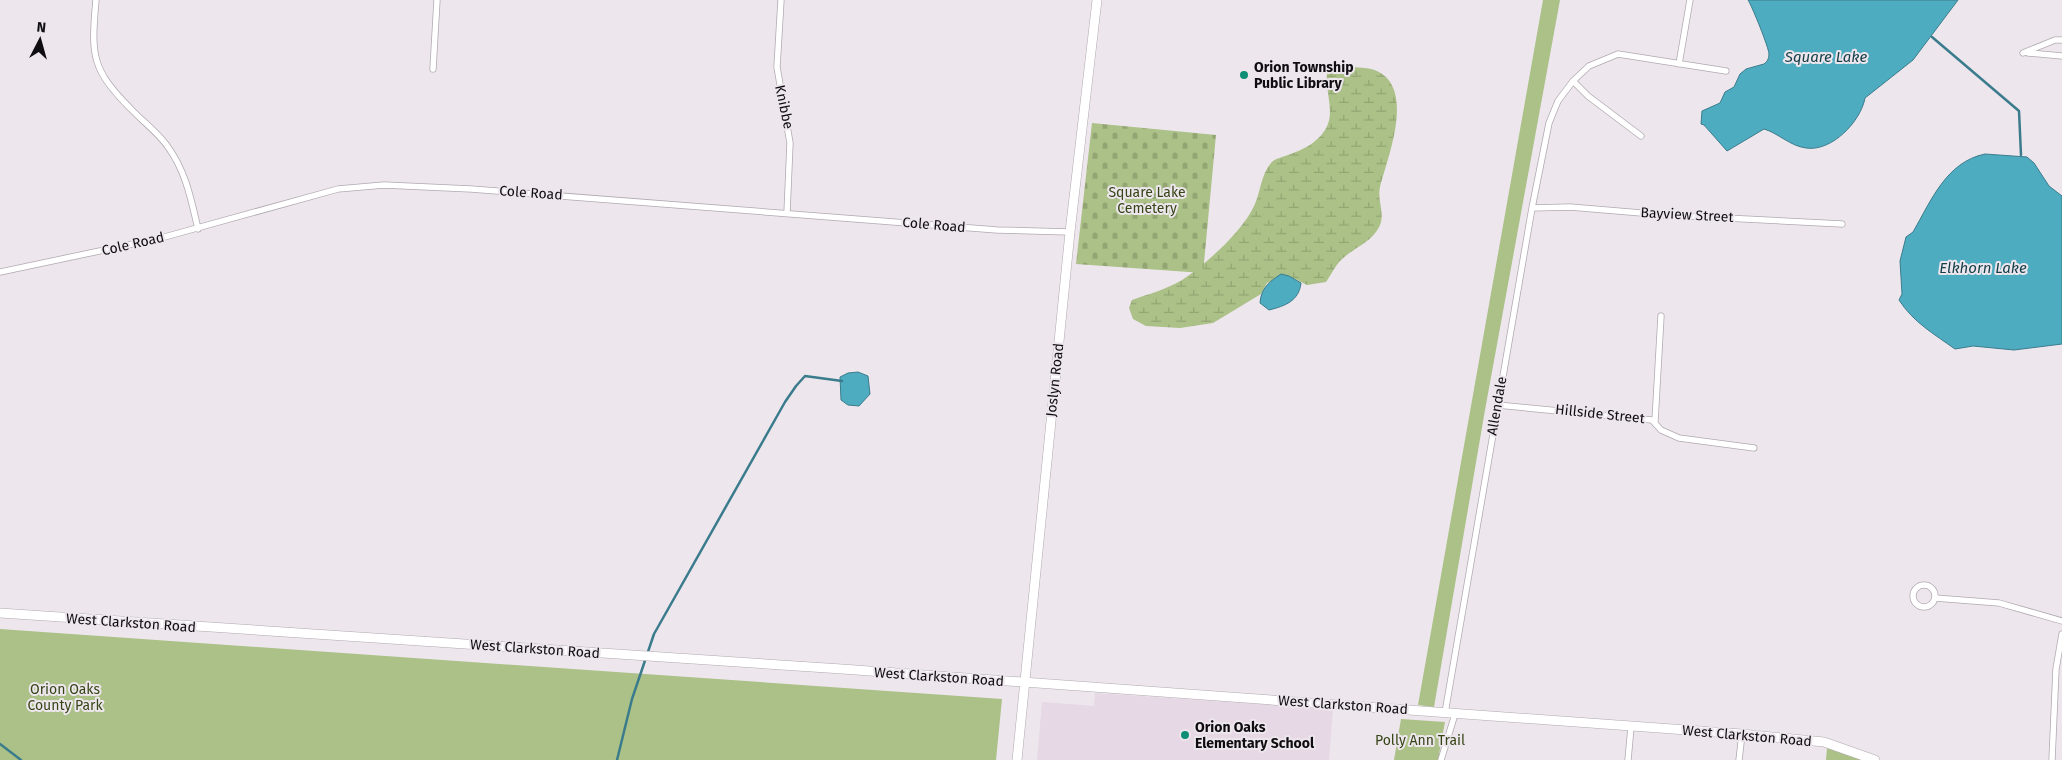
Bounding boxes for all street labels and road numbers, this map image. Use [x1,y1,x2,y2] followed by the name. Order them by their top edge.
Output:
[771,83,797,131] street label: Knibbe
[499,182,563,204] street label: Cole Road
[1640,204,1735,226] street label: Bayview Street
[902,214,966,236] street label: Cole Road
[100,229,166,259] street label: Cole Road
[1043,342,1067,418] street label: Joslyn Road
[1483,375,1511,437] street label: Allendale
[1554,401,1647,427] street label: Hillside Street
[66,610,196,636] street label: West Clarkston Road
[470,636,600,662] street label: West Clarkston Road
[874,664,1004,690] street label: West Clarkston Road
[1278,692,1408,718] street label: West Clarkston Road
[1682,722,1812,750] street label: West Clarkston Road

